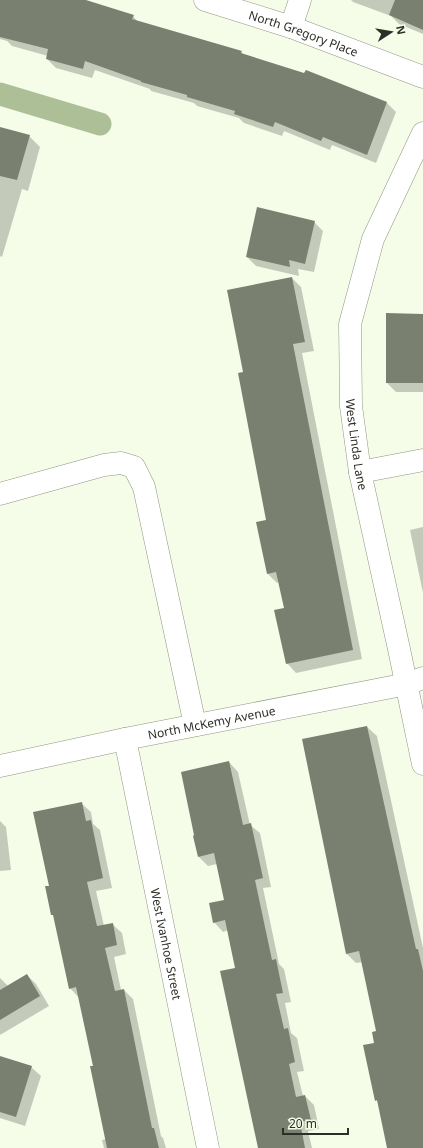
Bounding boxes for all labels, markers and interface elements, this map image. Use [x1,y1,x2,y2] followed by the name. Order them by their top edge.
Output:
[247,6,361,60] street label: North Gregory Place
[371,12,411,52] north arrow
[393,24,410,36] text: N
[342,399,372,492] street label: West Linda Lane
[146,701,277,743] street label: North McKemy Avenue
[147,887,186,1002] street label: West Ivanhoe Street
[283,1110,348,1136] scale bar
[289,1115,317,1132] text: 20 m

